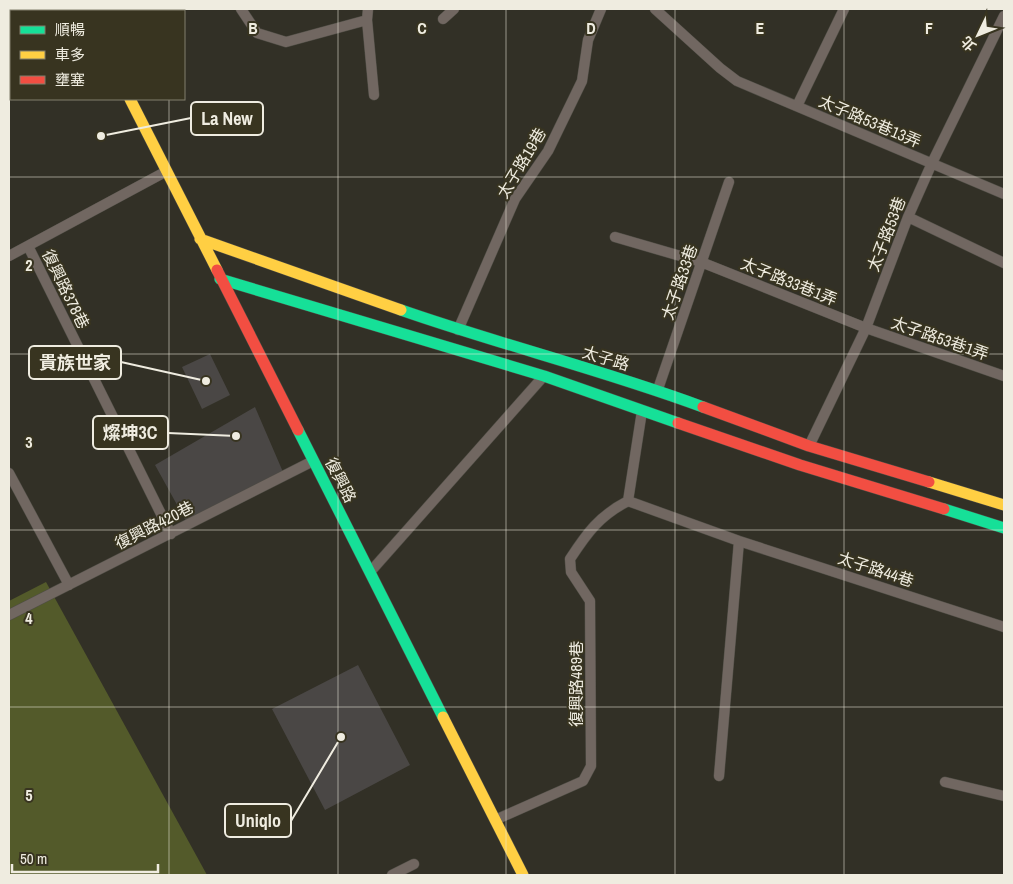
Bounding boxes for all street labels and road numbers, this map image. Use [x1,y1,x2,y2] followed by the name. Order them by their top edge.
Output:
[815,90,925,152] street label: 太子路53巷13弄
[491,124,551,202] street label: 太子路19巷
[862,193,910,275] street label: 太子路53巷
[656,241,702,323] street label: 太子路33巷
[37,246,95,332] street label: 復興路378巷
[738,252,840,310] street label: 太子路33巷1弄
[888,311,992,365] street label: 太子路53巷1弄
[580,340,632,376] street label: 太子路
[320,454,362,506] street label: 復興路
[111,496,197,554] street label: 復興路420巷
[835,546,917,592] street label: 太子路44巷
[565,641,587,727] street label: 復興路489巷

